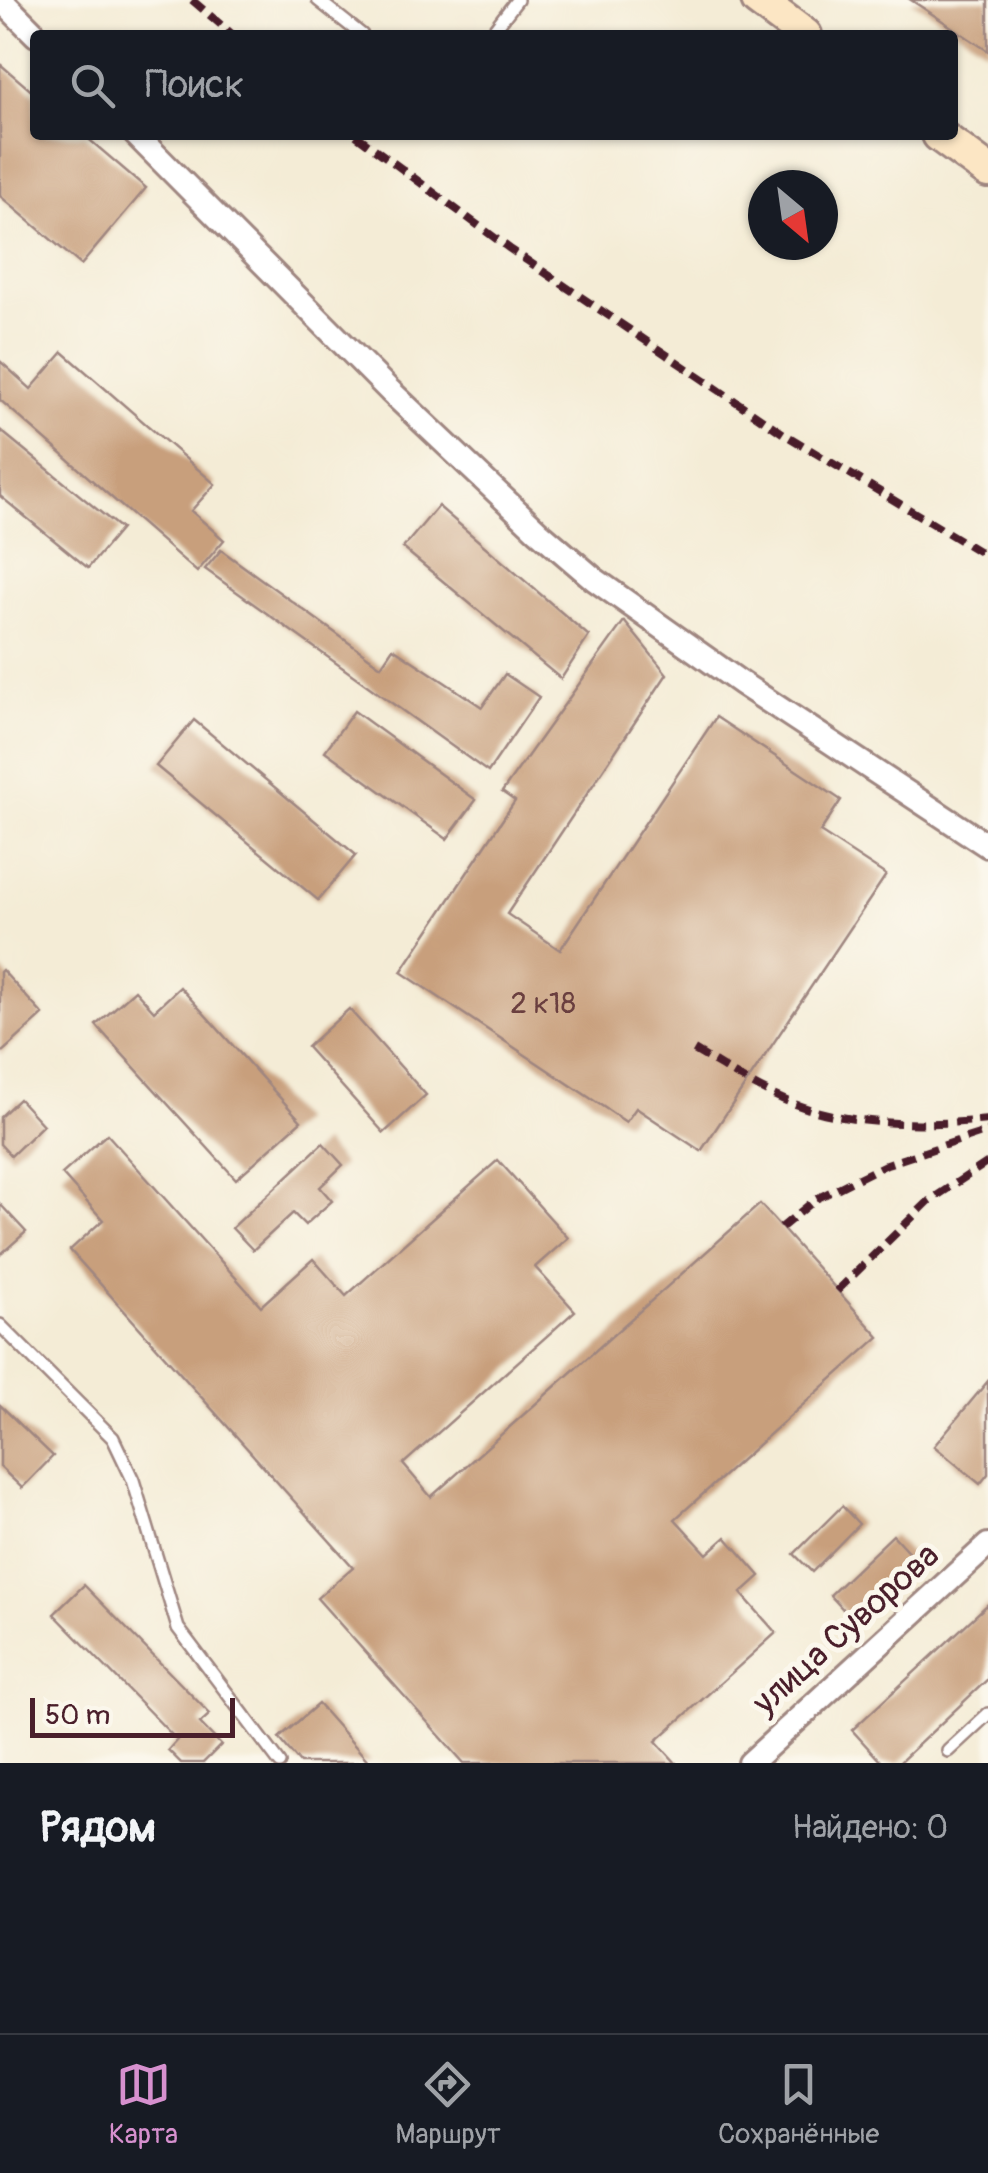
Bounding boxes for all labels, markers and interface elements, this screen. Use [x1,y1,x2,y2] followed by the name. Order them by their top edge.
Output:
[30,30,958,140] search box
[65,58,120,113] icon: search
[145,61,244,109] text: Поиск
[748,170,838,260] north arrow
[510,985,576,1022] house number: 2 к18
[743,1534,948,1725] street label: улица Суворова
[30,1693,235,1738] scale bar
[45,1698,110,1733] text: 50 m
[40,1802,156,1854] text: Рядом
[792,1808,948,1848] text: Найдено: 0
[109,2057,178,2152] tab: Карта
[395,2057,501,2152] tab: Маршрут
[718,2057,879,2152] tab: Сохранённые

